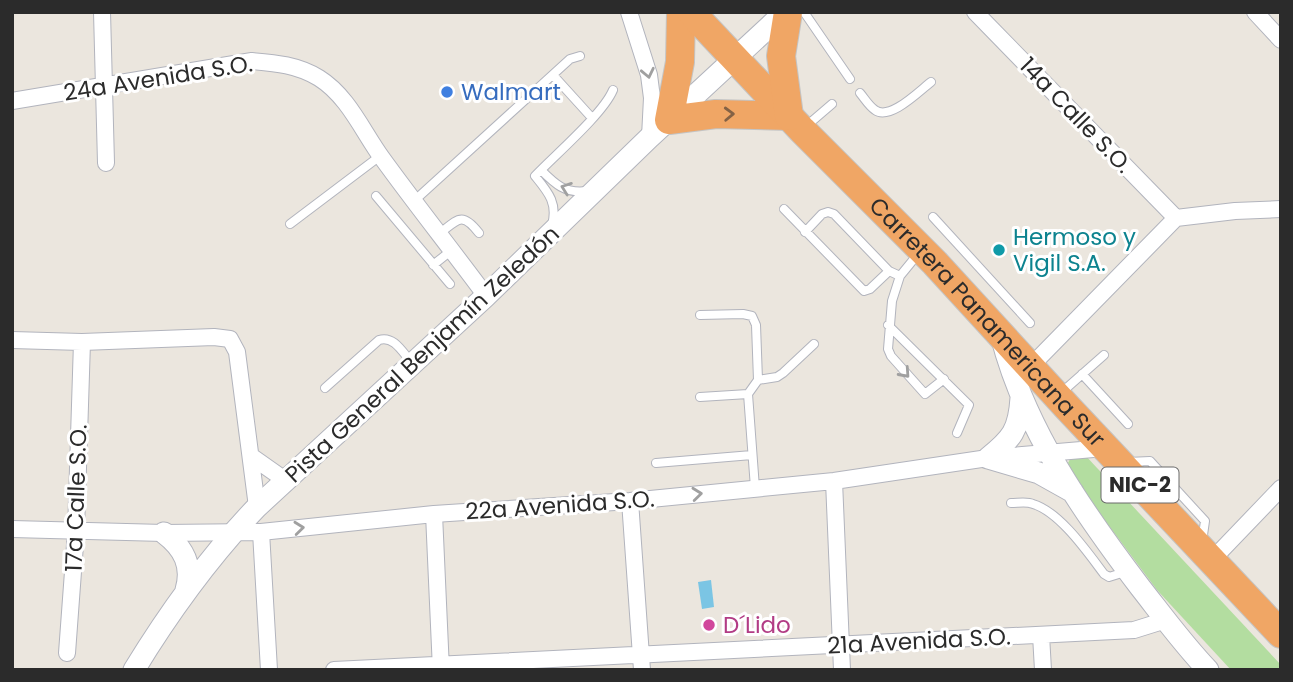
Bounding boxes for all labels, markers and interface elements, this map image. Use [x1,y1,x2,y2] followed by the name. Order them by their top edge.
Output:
[61,47,255,109] street label: 24a Avenida S.O.
[1012,50,1140,180] street label: 14a Calle S.O.
[639,67,654,79] one-way arrow
[461,76,561,108] place label: Walmart
[439,84,455,100] marker: Walmart
[724,106,735,122] one-way arrow
[560,182,573,196] one-way arrow
[862,190,1113,454] street label: Carretera Panamericana Sur
[278,218,566,490] street label: Pista General Benjamín Zeledón
[1013,221,1136,279] place label: Hermoso y Vigil S.A.
[991,242,1007,258] marker: Hermoso y Vigil S.A.
[897,364,910,377] one-way arrow
[57,424,95,572] street label: 17a Calle S.O.
[1102,468,1178,503] road number: NIC-2
[464,482,656,528] street label: 22a Avenida S.O.
[692,487,703,502] one-way arrow
[293,520,305,535] one-way arrow
[723,609,791,641] place label: D´Lido
[701,617,717,633] marker: D´Lido
[826,620,1012,662] street label: 21a Avenida S.O.

